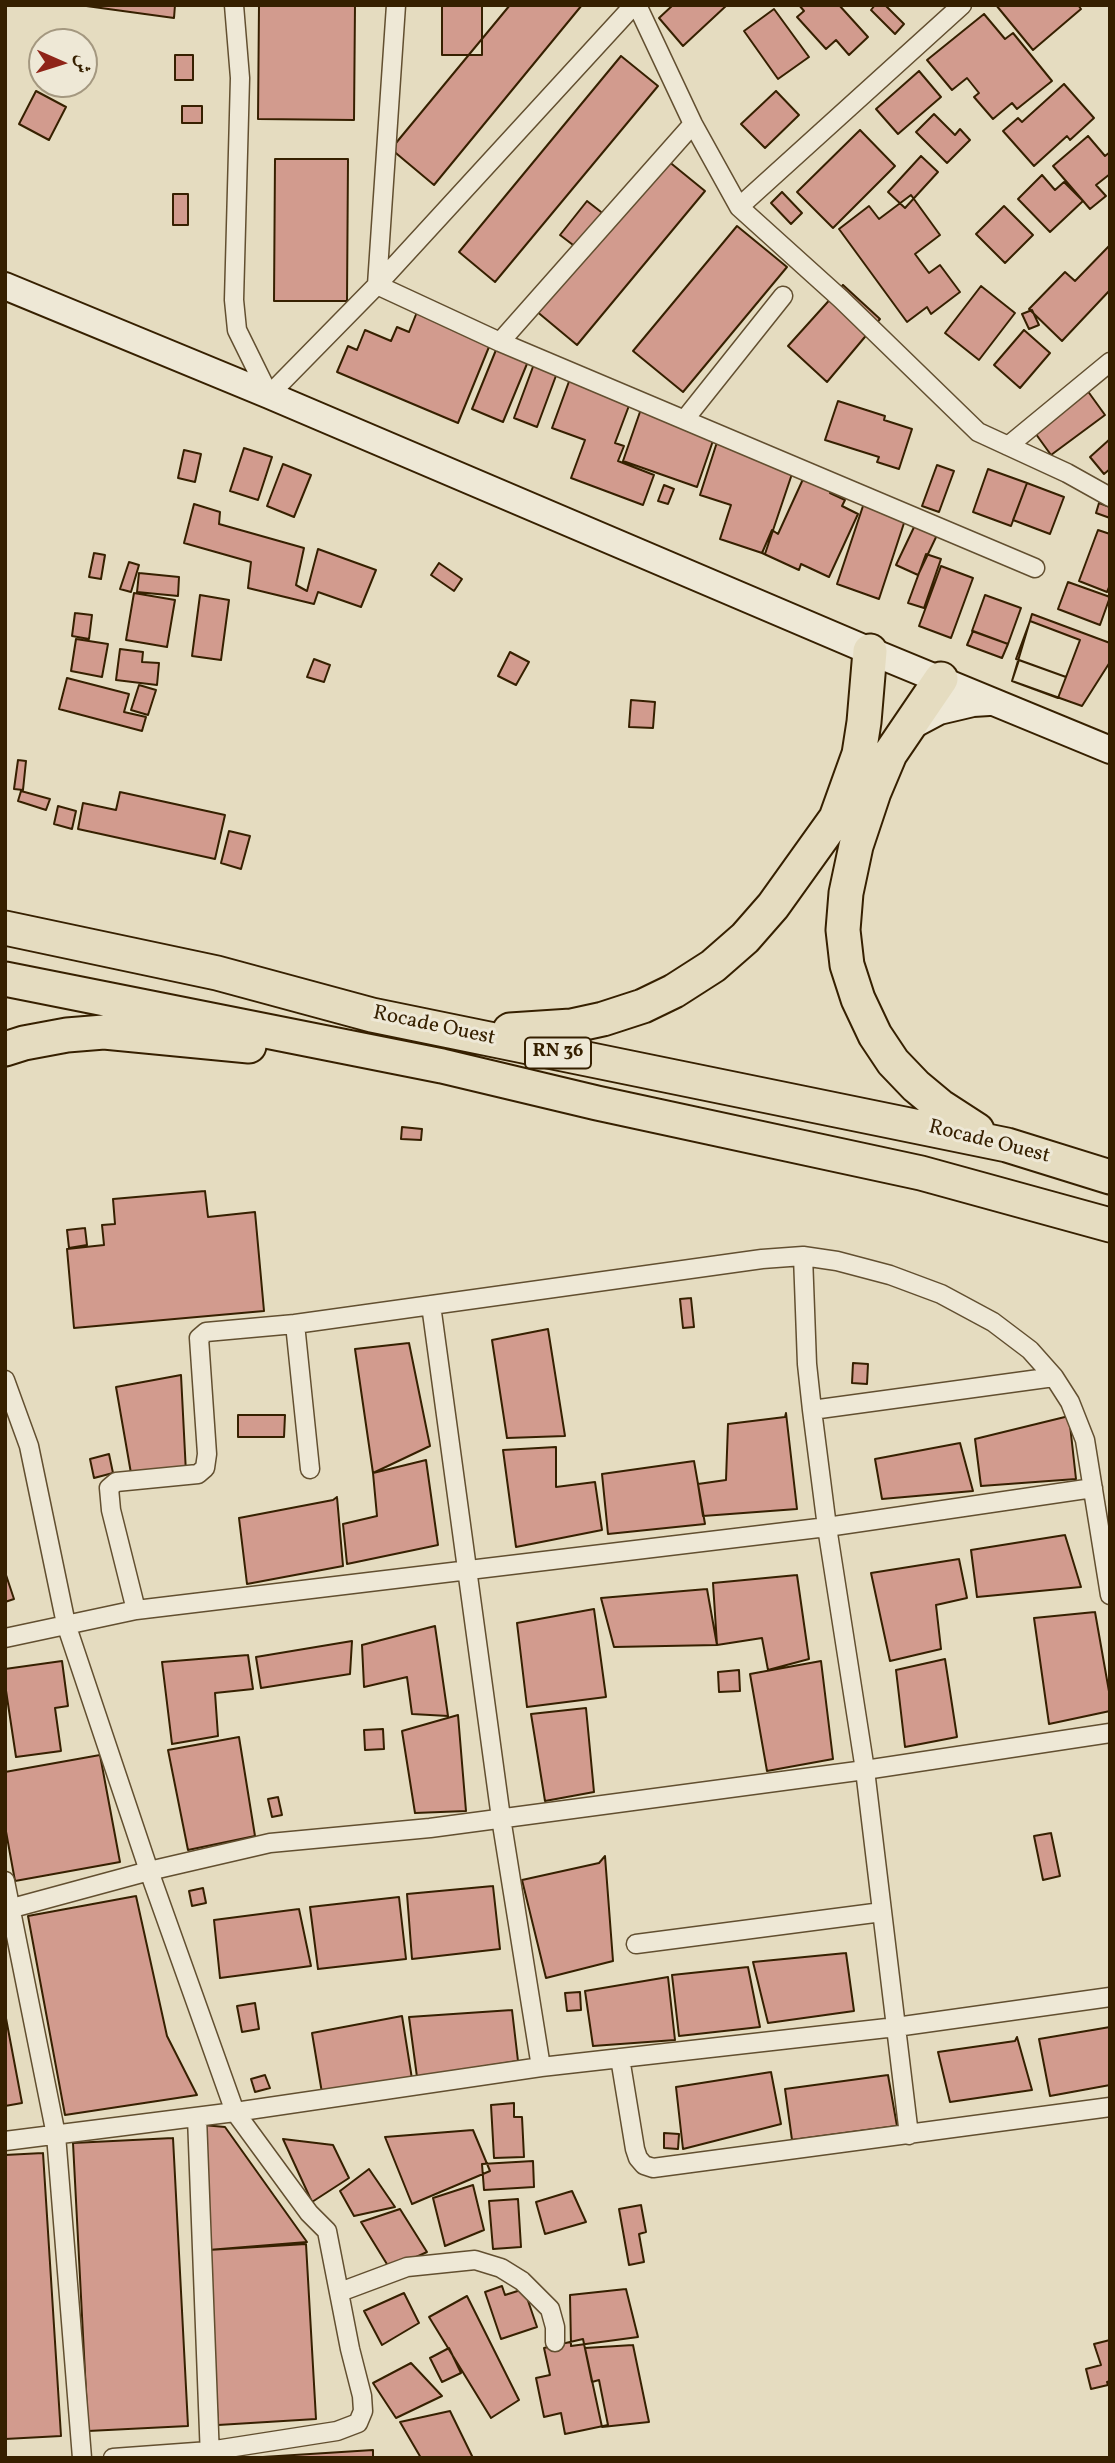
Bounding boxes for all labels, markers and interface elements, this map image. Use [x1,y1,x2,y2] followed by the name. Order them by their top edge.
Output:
[28,28,98,98] north arrow
[68,54,95,74] text: ش
[371,1002,497,1052] street label: Rocade Ouest
[525,1037,591,1068] road number: RN 36
[926,1116,1052,1170] street label: Rocade Ouest

